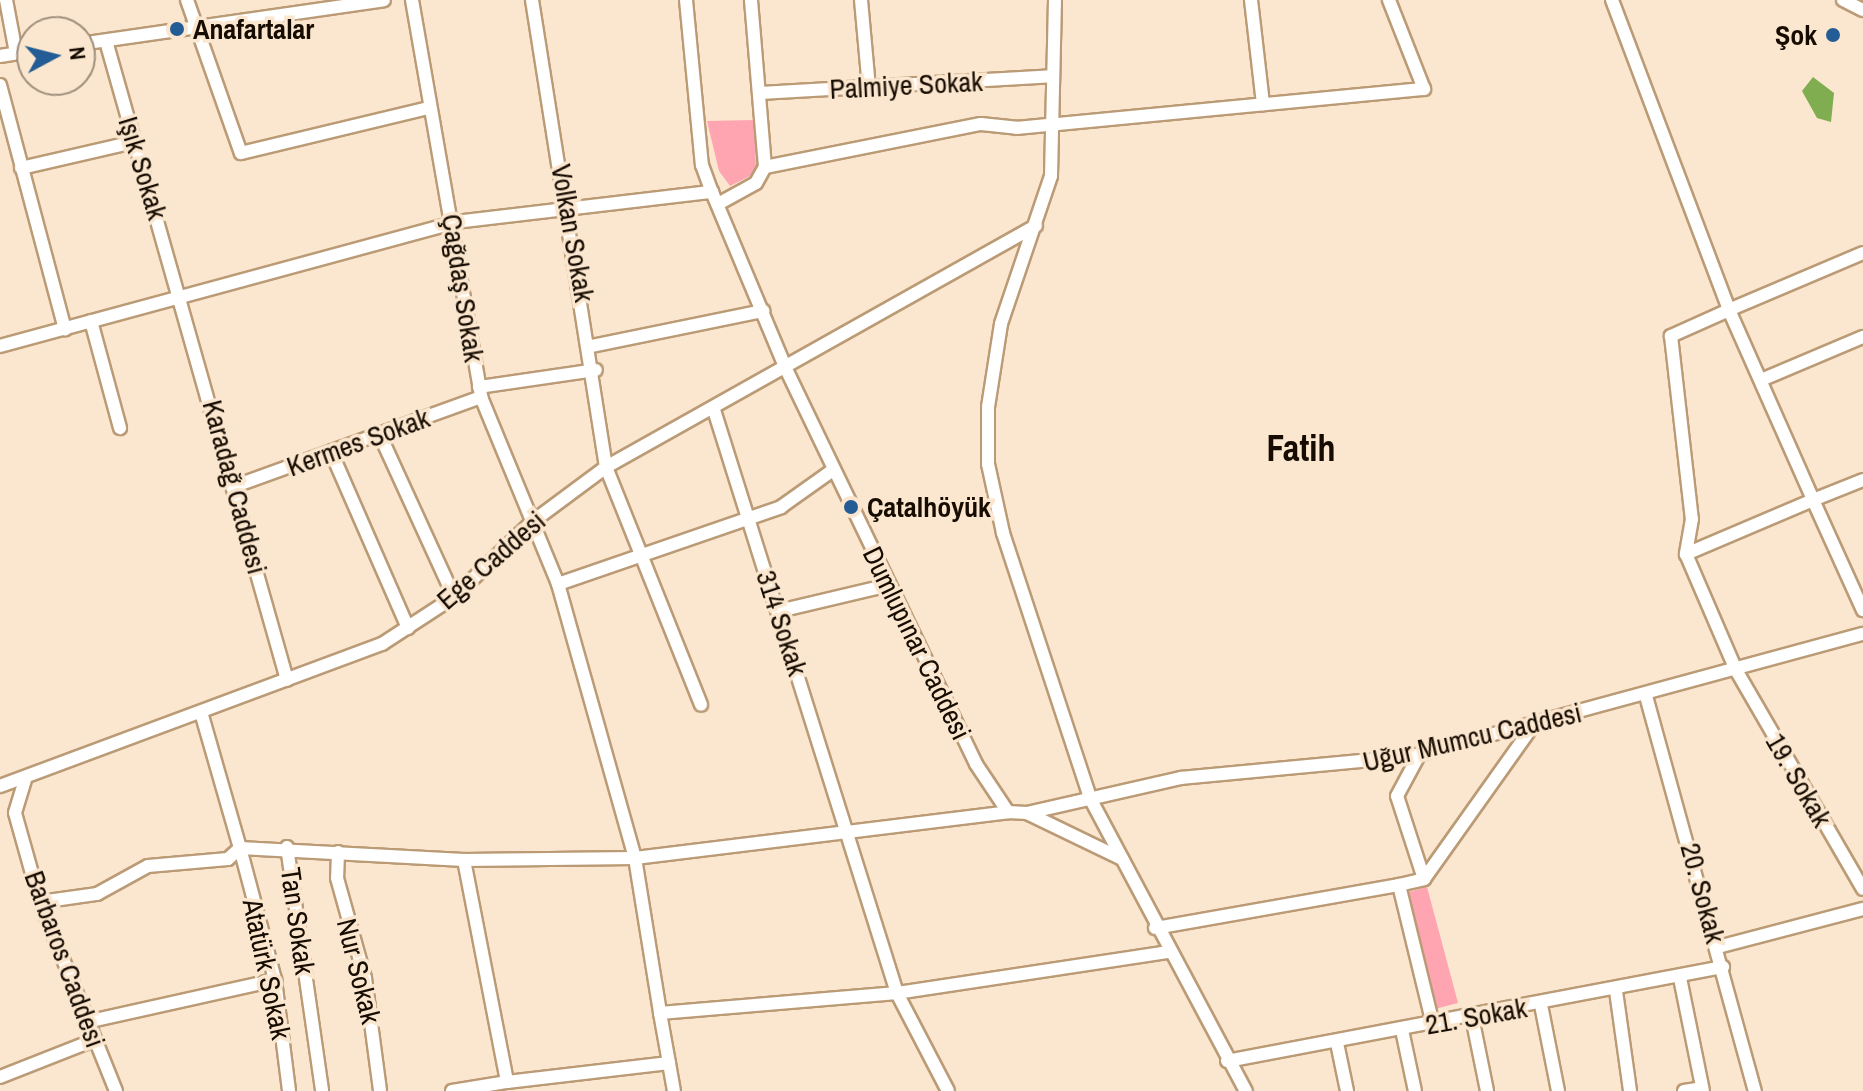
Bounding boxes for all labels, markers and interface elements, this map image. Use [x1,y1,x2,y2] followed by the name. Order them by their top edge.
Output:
[193,12,314,46] place label: Anafartalar
[16,16,96,96] north arrow
[1775,18,1817,52] place label: Şok
[168,20,186,38] marker: Anafartalar
[1824,26,1842,44] marker: Şok
[62,45,94,62] text: N
[829,64,983,106] street label: Palmiye Sokak
[111,112,175,224] street label: Işık Sokak
[544,162,602,304] street label: Volkan Sokak
[435,212,491,364] street label: Çağdaş Sokak
[196,396,274,578] street label: Karadağ Caddesi
[282,401,434,483] street label: Kermes Sokak
[1266,427,1336,471] district label: Fatih
[867,490,991,524] place label: Çatalhöyük
[842,498,860,516] marker: Çatalhöyük
[430,504,552,616] street label: Ege Caddesi
[856,541,978,745] street label: Dumlupınar Caddesi
[749,566,815,680] street label: 314 Sokak
[1359,696,1585,778] street label: Uğur Mumcu Caddesi
[1759,727,1839,833] street label: 19. Sokak
[1674,839,1732,947] street label: 20. Sokak
[274,865,322,977] street label: Tan Sokak
[18,866,112,1052] street label: Barbaros Caddesi
[236,896,298,1042] street label: Atatürk Sokak
[330,915,388,1027] street label: Nur Sokak
[1423,991,1529,1041] street label: 21. Sokak

